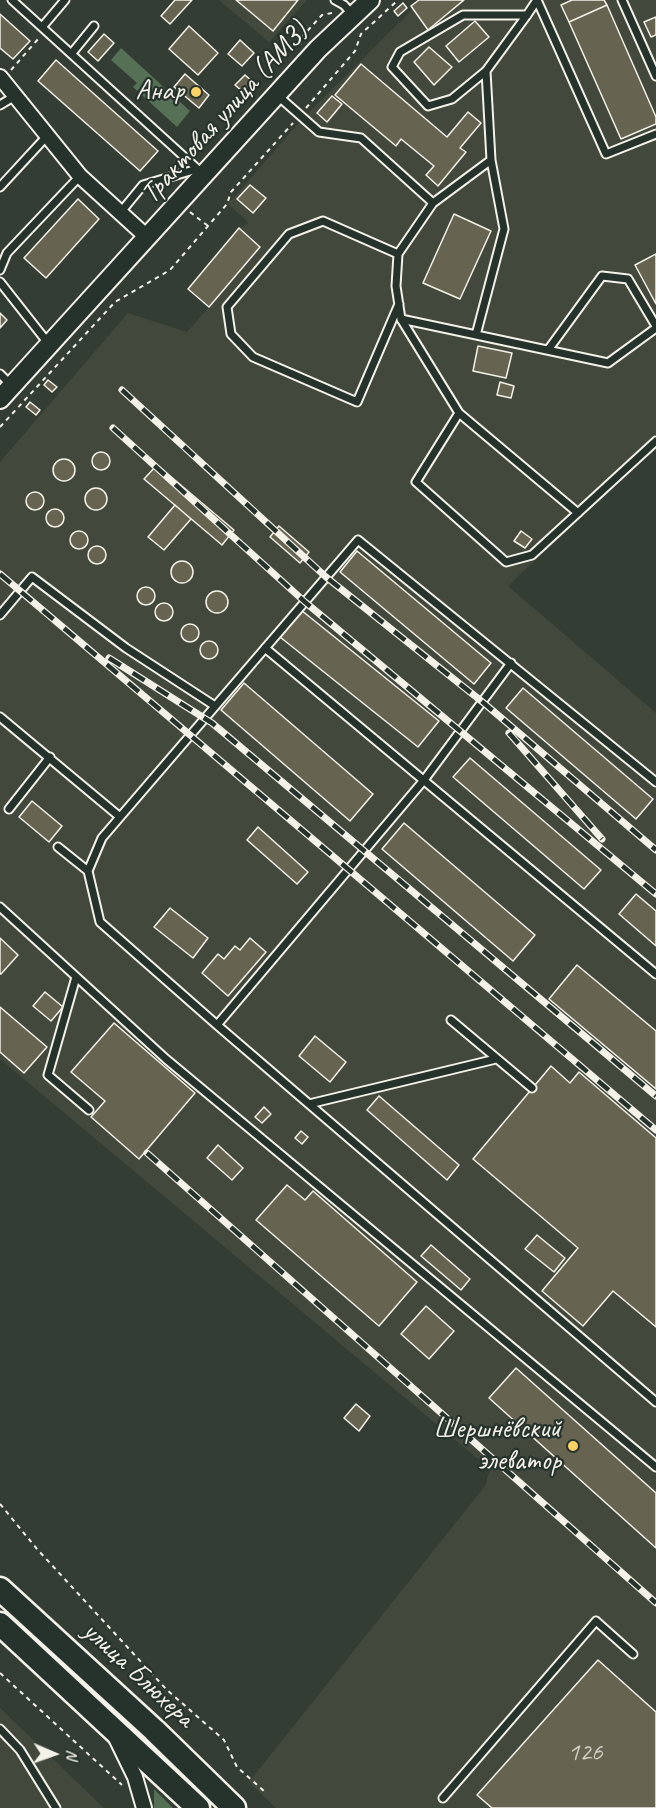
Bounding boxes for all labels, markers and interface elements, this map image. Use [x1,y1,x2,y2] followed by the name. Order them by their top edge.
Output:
[135,15,315,211] street label: Трактовая улица (АМЗ)
[136,75,184,109] place label: Анар
[189,85,203,99] marker: Анар
[433,1413,561,1479] place label: Шершнёвский элеватор
[566,1439,580,1453] marker: Шершнёвский элеватор
[75,1615,201,1735] street label: улица Блюхера
[24,1724,84,1784] north arrow
[567,1737,603,1769] house number: 126
[62,1749,82,1760] text: N

